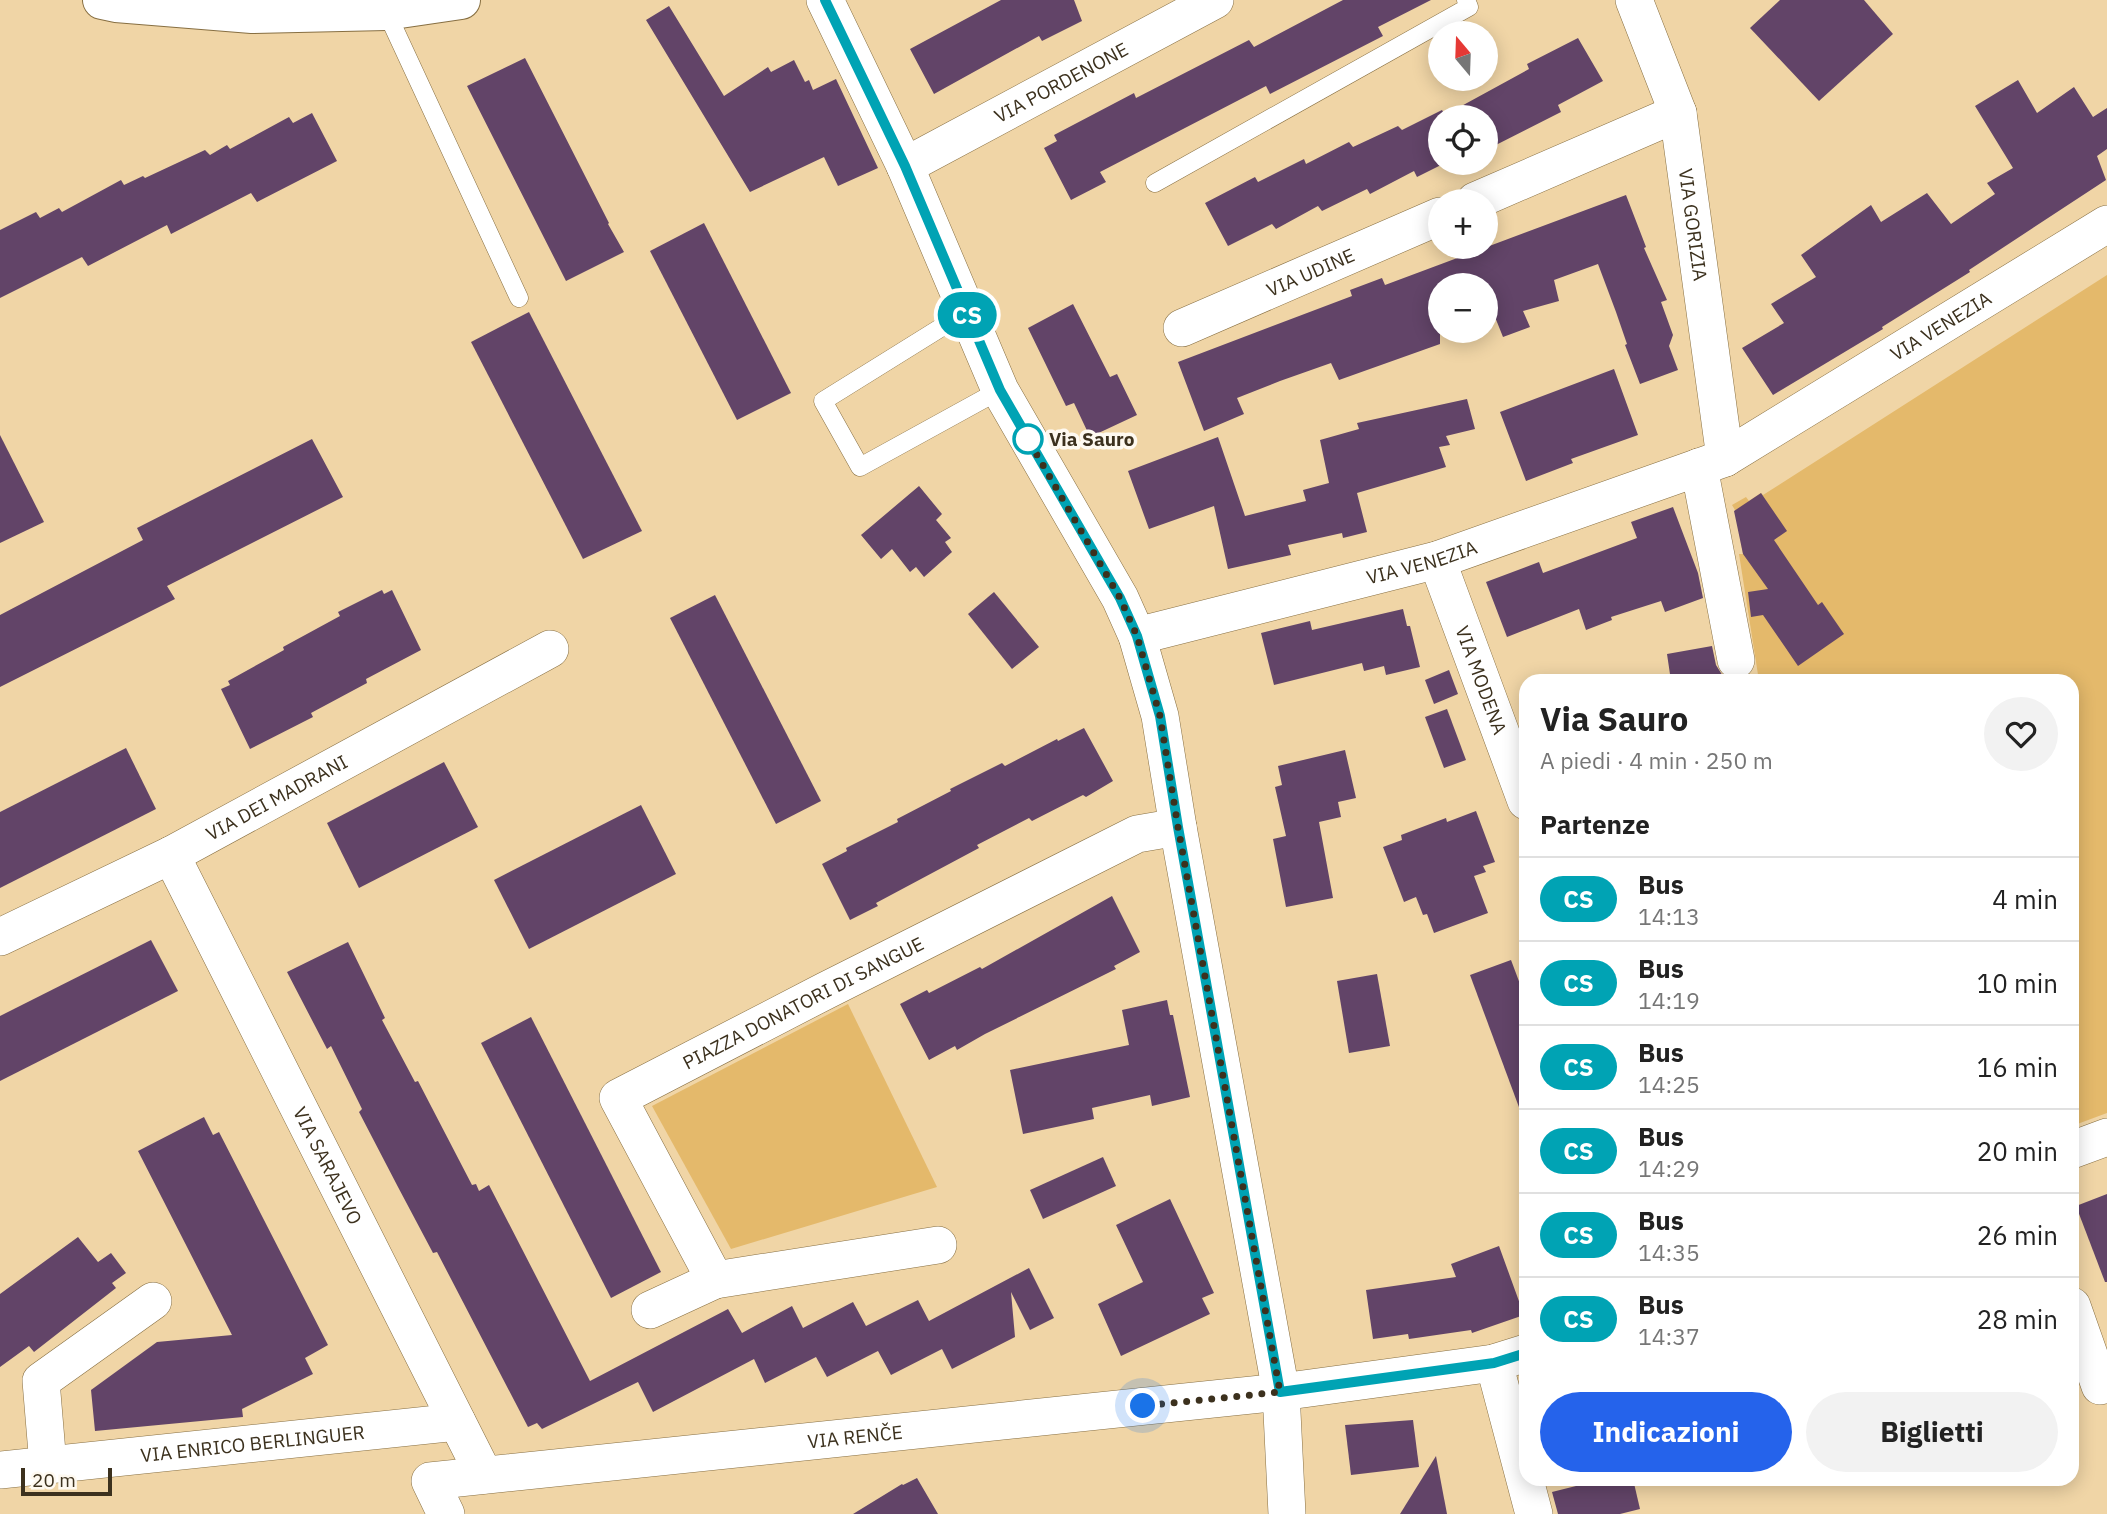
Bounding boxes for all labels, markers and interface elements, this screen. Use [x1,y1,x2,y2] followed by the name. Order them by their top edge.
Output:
[1428,21,1498,91] north arrow
[1428,21,1498,343] map controls
[990,37,1132,128] street label: VIA PORDENONE
[1428,105,1498,175] button: locate
[1674,167,1713,282] street label: VIA GORIZIA
[1428,189,1498,259] button: +
[1263,243,1358,302] street label: VIA UDINE
[1428,273,1498,343] button: −
[1886,286,1996,366] street label: VIA VENEZIA
[936,292,998,338] line badge: CS
[952,299,982,331] text: CS
[1013,424,1043,454] marker: Via Sauro
[1049,427,1135,451] place label: Via Sauro
[1364,535,1480,589] street label: VIA VENEZIA
[1450,622,1512,738] street label: VIA MODENA
[1540,697,1688,740] text: Via Sauro
[1984,697,2058,771] button: heart
[1540,745,1773,775] text: A piedi · 4 min · 250 m
[202,749,352,846] street label: VIA DEI MADRANI
[1540,807,1650,841] text: Partenze
[1638,867,1684,901] text: Bus
[1992,882,2058,916] text: 4 min
[1563,883,1594,915] text: CS
[1638,901,1700,931] text: 14:13
[678,931,928,1075] street label: PIAZZA DONATORI DI SANGUE
[1638,951,1684,985] text: Bus
[1977,966,2058,1000] text: 10 min
[1563,967,1594,999] text: CS
[1638,985,1700,1015] text: 14:19
[1638,1035,1684,1069] text: Bus
[1977,1050,2058,1084] text: 16 min
[1563,1051,1594,1083] text: CS
[1638,1069,1700,1099] text: 14:25
[288,1103,368,1229] street label: VIA SARAJEVO
[1638,1119,1684,1153] text: Bus
[1977,1134,2058,1168] text: 20 min
[1563,1135,1594,1167] text: CS
[1638,1153,1700,1183] text: 14:29
[1638,1203,1684,1237] text: Bus
[1977,1218,2058,1252] text: 26 min
[1563,1219,1594,1251] text: CS
[1638,1237,1700,1267] text: 14:35
[1638,1287,1684,1321] text: Bus
[1977,1302,2058,1336] text: 28 min
[1563,1303,1594,1335] text: CS
[1638,1321,1700,1351] text: 14:37
[1125,1388,1160,1423] your location
[1540,1392,1792,1472] button: Indicazioni
[1806,1392,2058,1472] button: Biglietti
[139,1420,366,1467] street label: VIA ENRICO BERLINGUER
[806,1420,904,1453] street label: VIA RENČE
[21,1465,112,1497] scale bar
[32,1468,76,1492] text: 20 m

